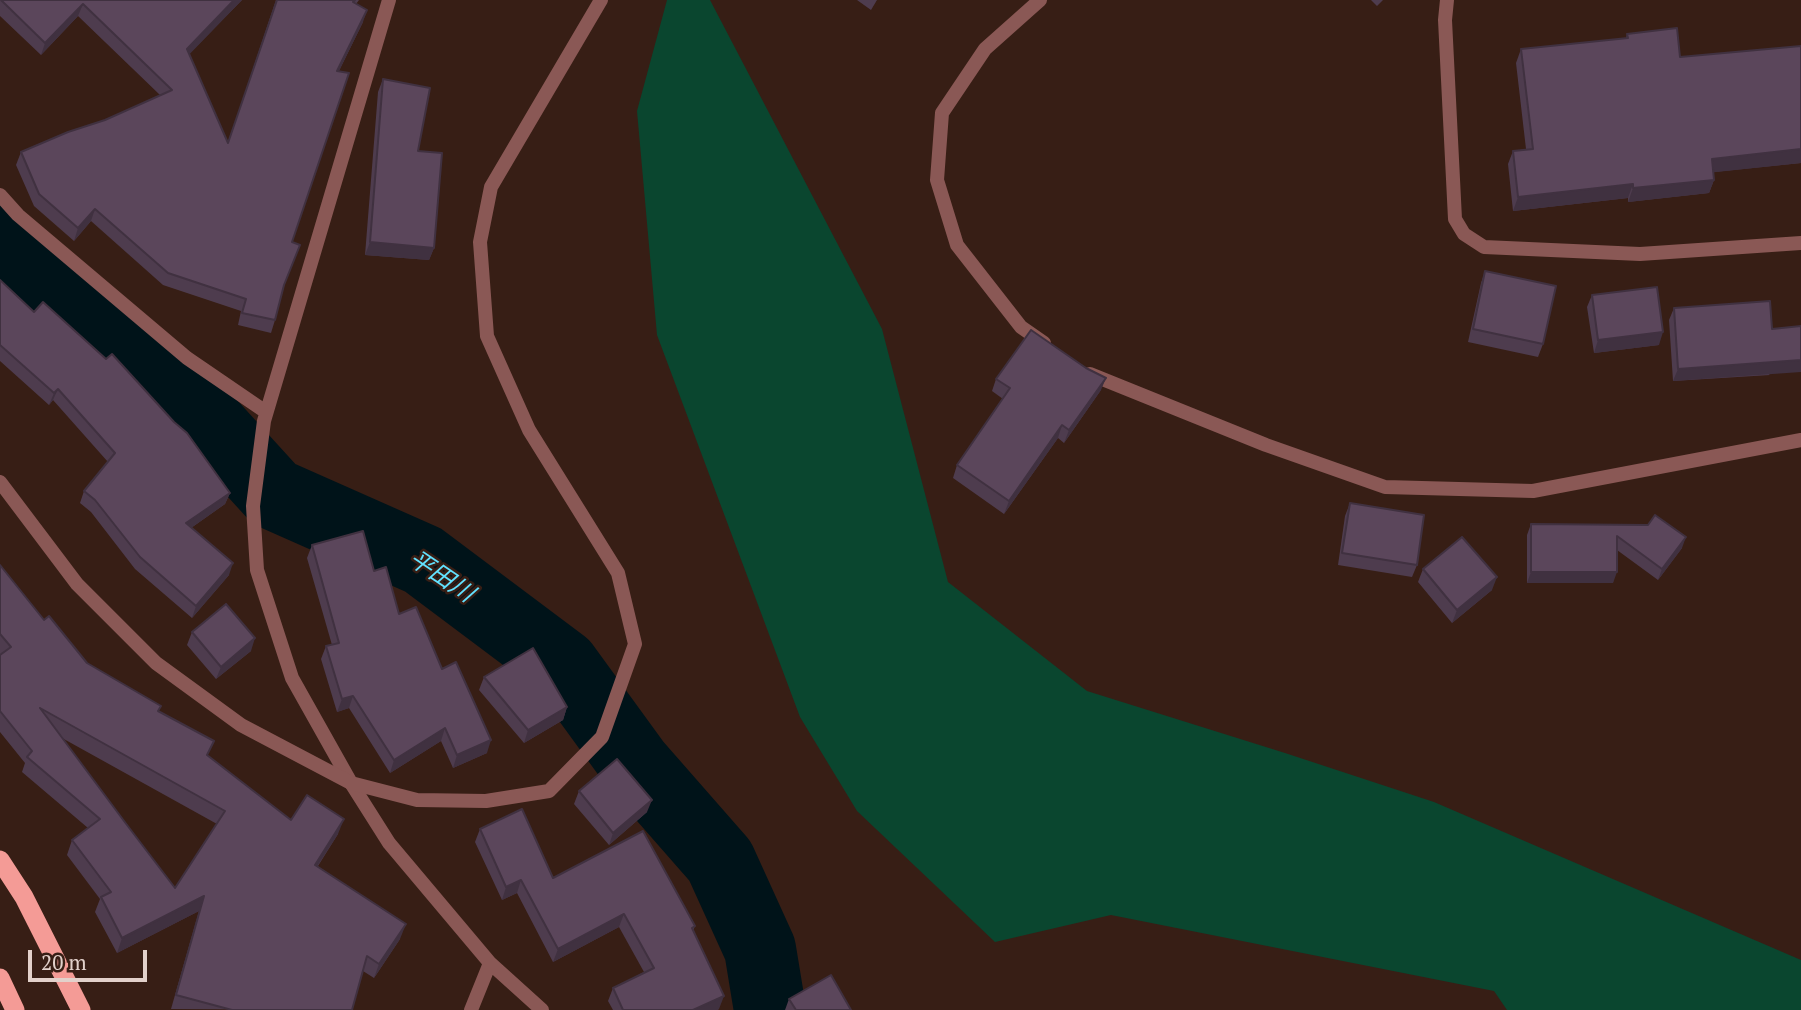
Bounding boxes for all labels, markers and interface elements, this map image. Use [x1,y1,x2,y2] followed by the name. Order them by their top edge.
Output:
[403,545,479,609] water label: 平田川
[32,936,150,980] scale bar
[41,948,87,976] text: 20 m

